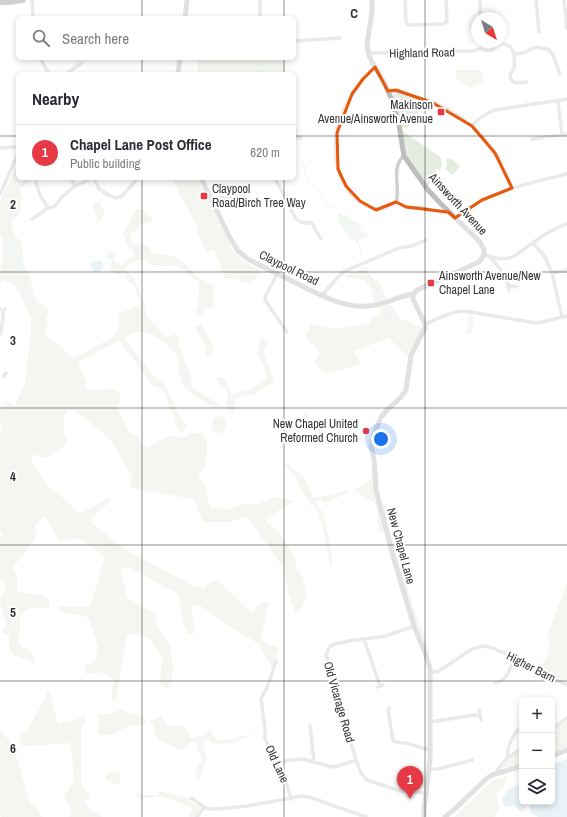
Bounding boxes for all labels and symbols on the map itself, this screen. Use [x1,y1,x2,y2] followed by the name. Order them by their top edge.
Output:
[350,5,358,22] text: C
[471,12,507,48] north arrow
[389,44,455,62] street label: Highland Road
[317,97,433,127] place label: Makinson Avenue/Ainsworth Avenue
[436,107,446,117] marker: Makinson Avenue/Ainsworth Avenue
[424,169,491,238] street label: Ainsworth Avenue
[212,181,306,211] place label: Claypool Road/Birch Tree Way
[199,191,209,201] marker: Claypool Road/Birch Tree Way
[10,196,16,213] text: 2
[256,247,322,289] street label: Claypool Road
[438,268,541,298] place label: Ainsworth Avenue/New Chapel Lane
[426,278,436,288] marker: Ainsworth Avenue/New Chapel Lane
[10,332,16,349] text: 3
[273,416,358,446] place label: New Chapel United Reformed Church
[361,426,371,436] marker: New Chapel United Reformed Church
[371,429,391,449] your location
[10,468,16,485] text: 4
[383,506,419,586] street label: New Chapel Lane
[10,604,16,621] text: 5
[504,648,558,686] street label: Higher Barn
[320,660,358,744] street label: Old Vicarage Road
[10,740,16,757] text: 6
[261,743,293,785] street label: Old Lane
[397,766,423,799] pin: 1

